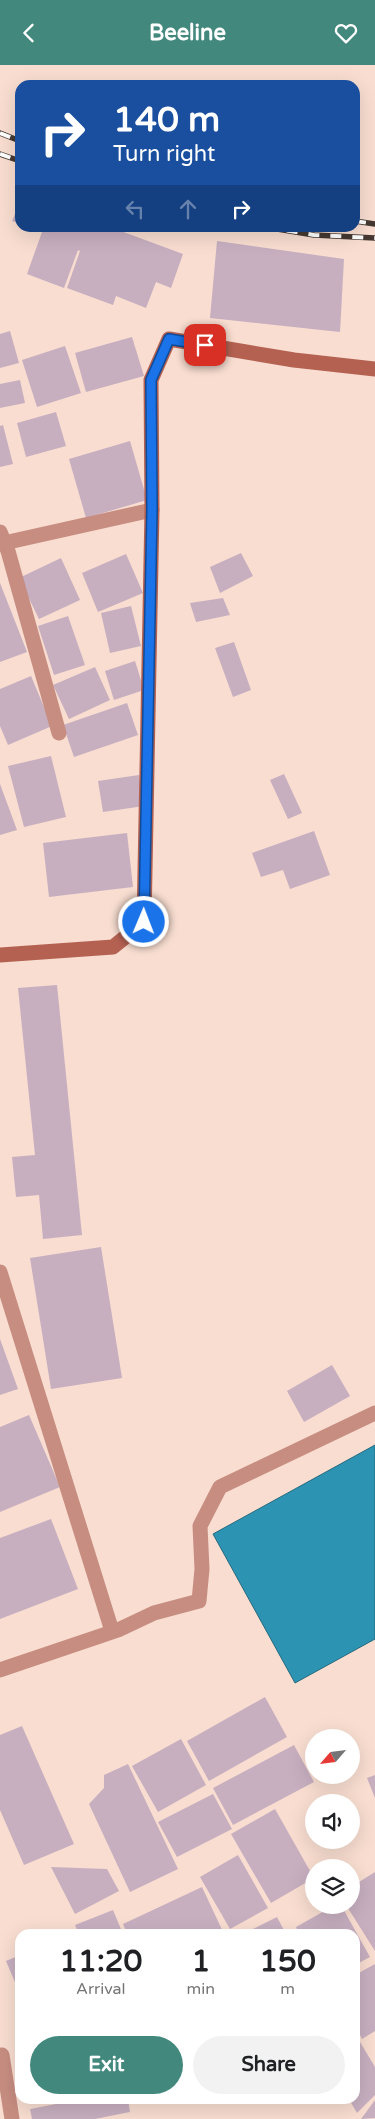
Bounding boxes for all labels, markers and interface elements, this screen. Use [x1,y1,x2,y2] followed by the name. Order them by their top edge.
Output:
[15,19,43,47] icon: back
[332,19,360,47] icon: heart
[149,20,226,46] text: Beeline
[113,99,220,141] text: 140 m
[30,100,95,165] icon: right
[113,141,215,167] text: Turn right
[121,195,149,223] icon: left
[174,195,202,223] icon: ahead
[227,195,255,223] icon: right
[184,324,226,366] pin
[191,331,219,359] icon: arrive
[117,895,169,947] position arrow
[305,1729,360,1784] north arrow
[305,1729,360,1914] map controls
[305,1794,360,1849] button: sound
[305,1859,360,1914] button: layers
[59,1943,142,1980] text: 11:20
[191,1943,210,1980] text: 1
[259,1943,316,1980] text: 150
[76,1979,126,1999] text: Arrival
[187,1979,215,1999] text: min
[280,1979,295,1999] text: m
[30,2036,183,2094] button: Exit
[193,2036,345,2094] button: Share

